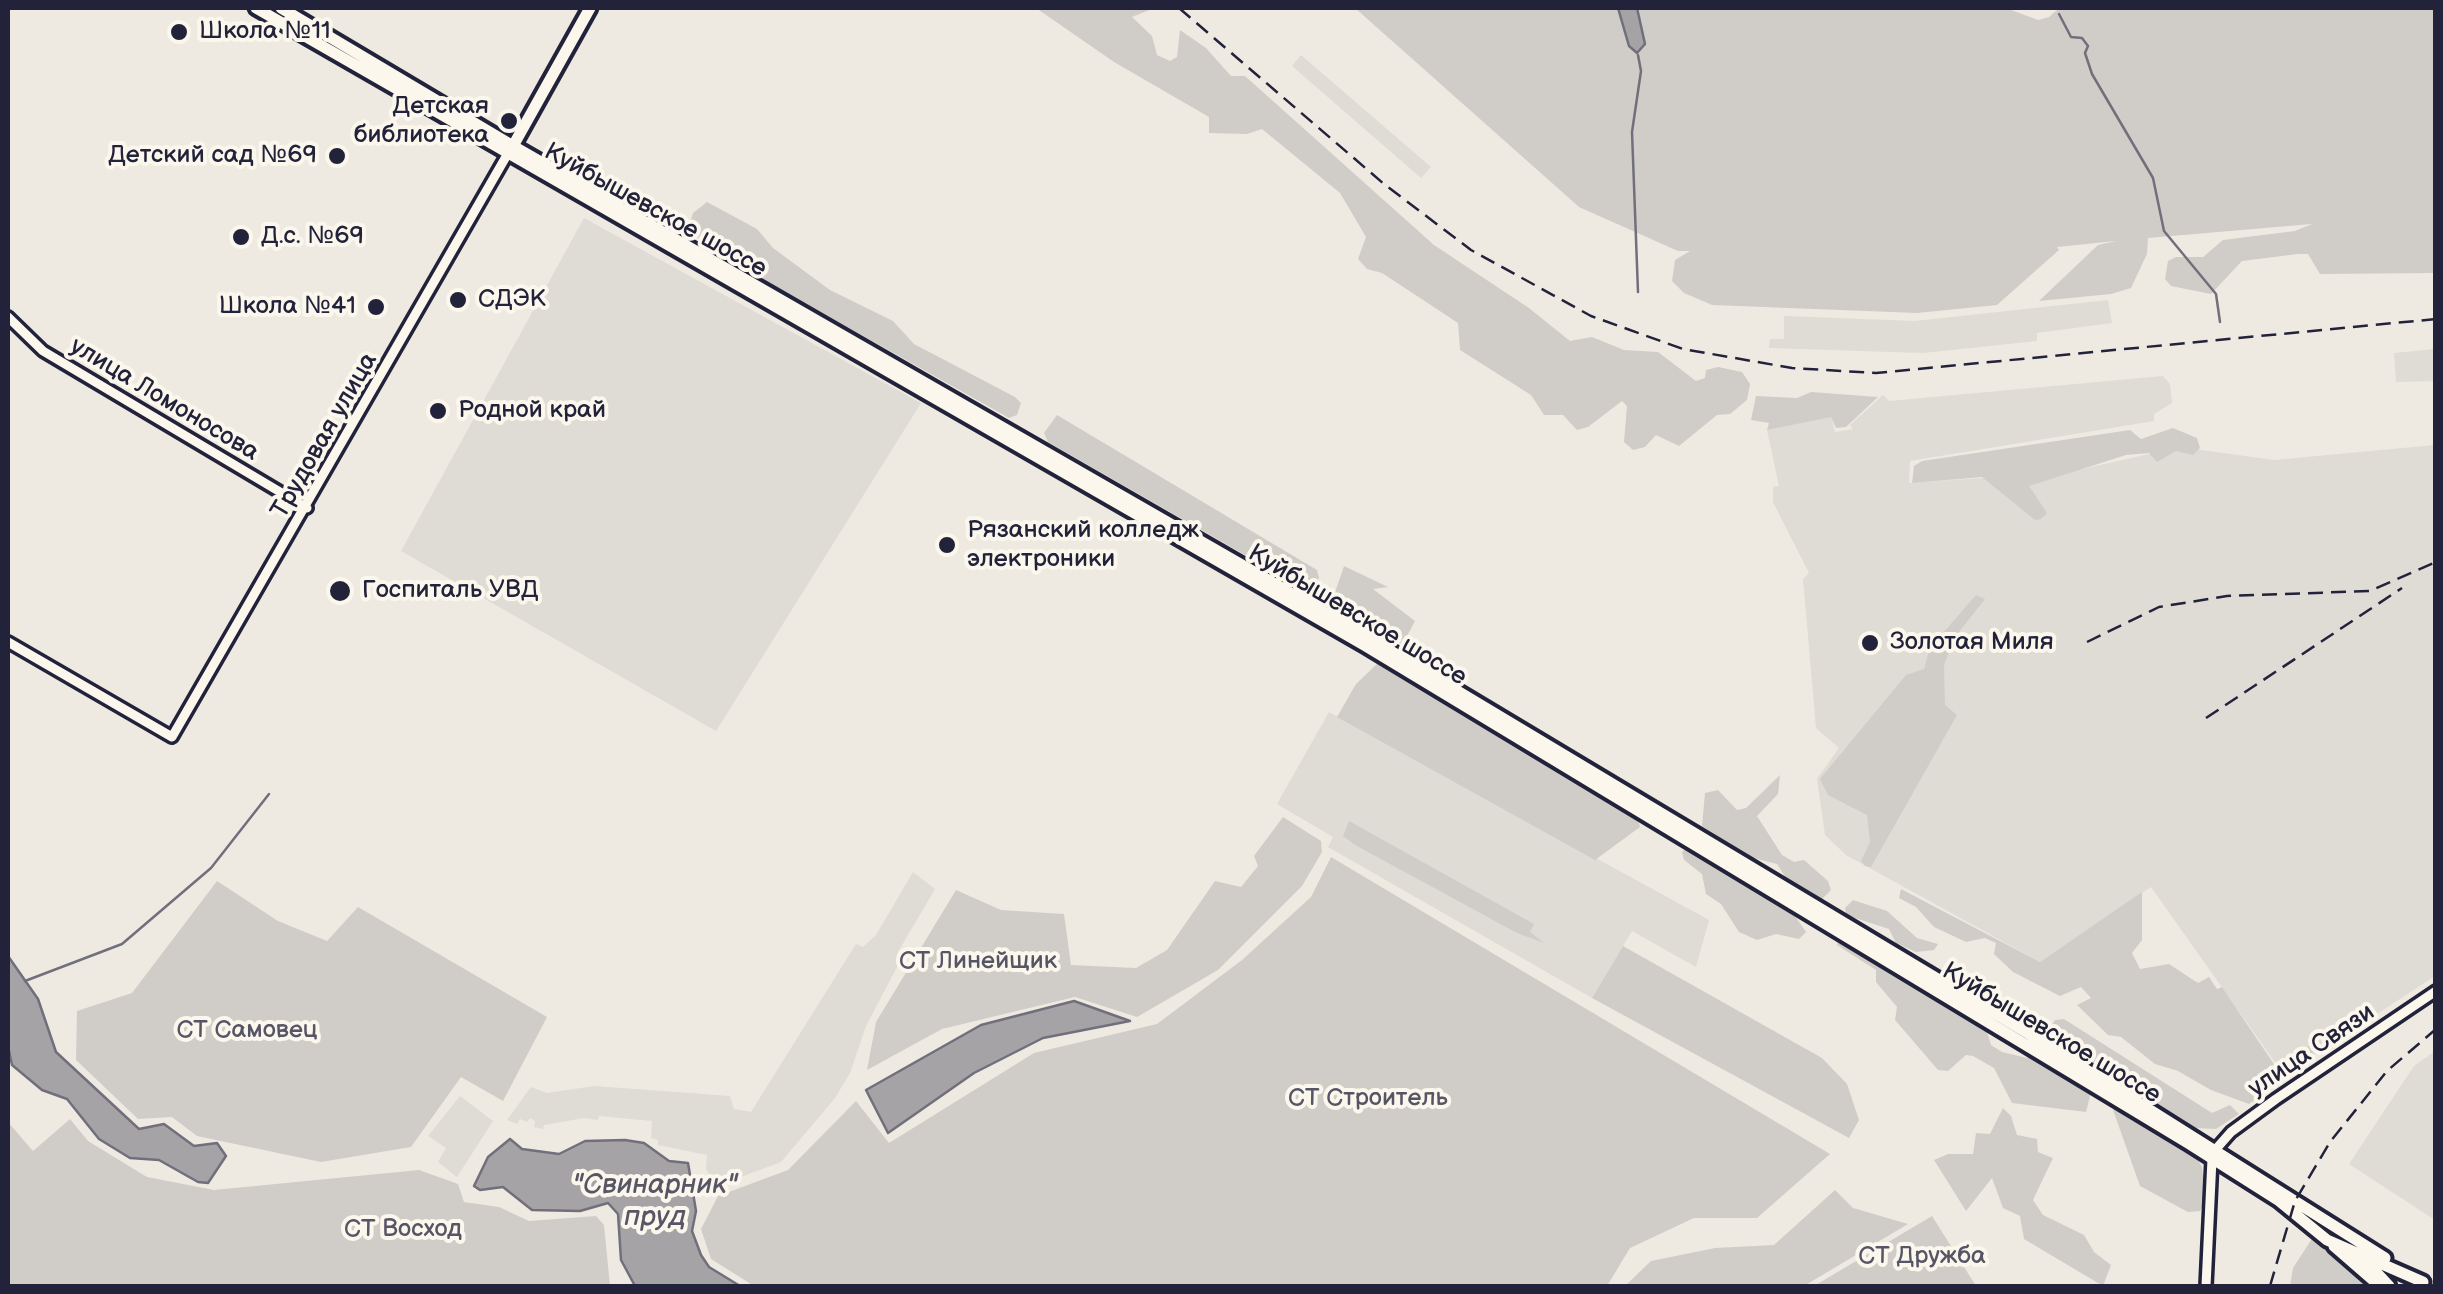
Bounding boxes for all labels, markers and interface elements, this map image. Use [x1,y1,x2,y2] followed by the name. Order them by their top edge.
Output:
[199,17,331,47] place label: Школа №11
[168,21,190,43] marker: Школа №11
[354,92,489,151] place label: Детская библиотека
[498,110,520,132] marker: Детская библиотека
[539,137,771,285] street label: Куйбышевское шоссе
[108,141,317,171] place label: Детский сад №69
[326,145,348,167] marker: Детский сад №69
[261,222,364,252] place label: Д.с. №69
[230,226,252,248] marker: Д.с. №69
[478,285,546,315] place label: СДЭК
[447,289,469,311] marker: СДЭК
[219,292,356,322] place label: Школа №41
[365,296,387,318] marker: Школа №41
[64,332,264,468] street label: улица Ломоносова
[265,348,385,524] street label: Трудовая улица
[458,396,606,426] place label: Родной край
[427,400,449,422] marker: Родной край
[967,516,1199,575] place label: Рязанский колледж электроники
[936,534,958,556] marker: Рязанский колледж электроники
[1242,539,1472,693] street label: Куйбышевское шоссе
[362,576,539,606] place label: Госпиталь УВД
[327,578,353,604] marker: Госпиталь УВД
[1890,628,2054,658] place label: Золотая Миля
[1859,632,1881,654] marker: Золотая Миля
[899,947,1057,977] park label: СТ Линейщик
[1936,957,2166,1111] street label: Куйбышевское шоссе
[2243,998,2381,1104] street label: улица Связи
[176,1016,318,1046] park label: СТ Самовец
[1288,1084,1448,1114] park label: СТ Строитель
[573,1169,737,1235] water label: "Свинарник" пруд
[344,1215,462,1245] park label: СТ Восход
[1858,1242,1986,1272] park label: СТ Дружба

